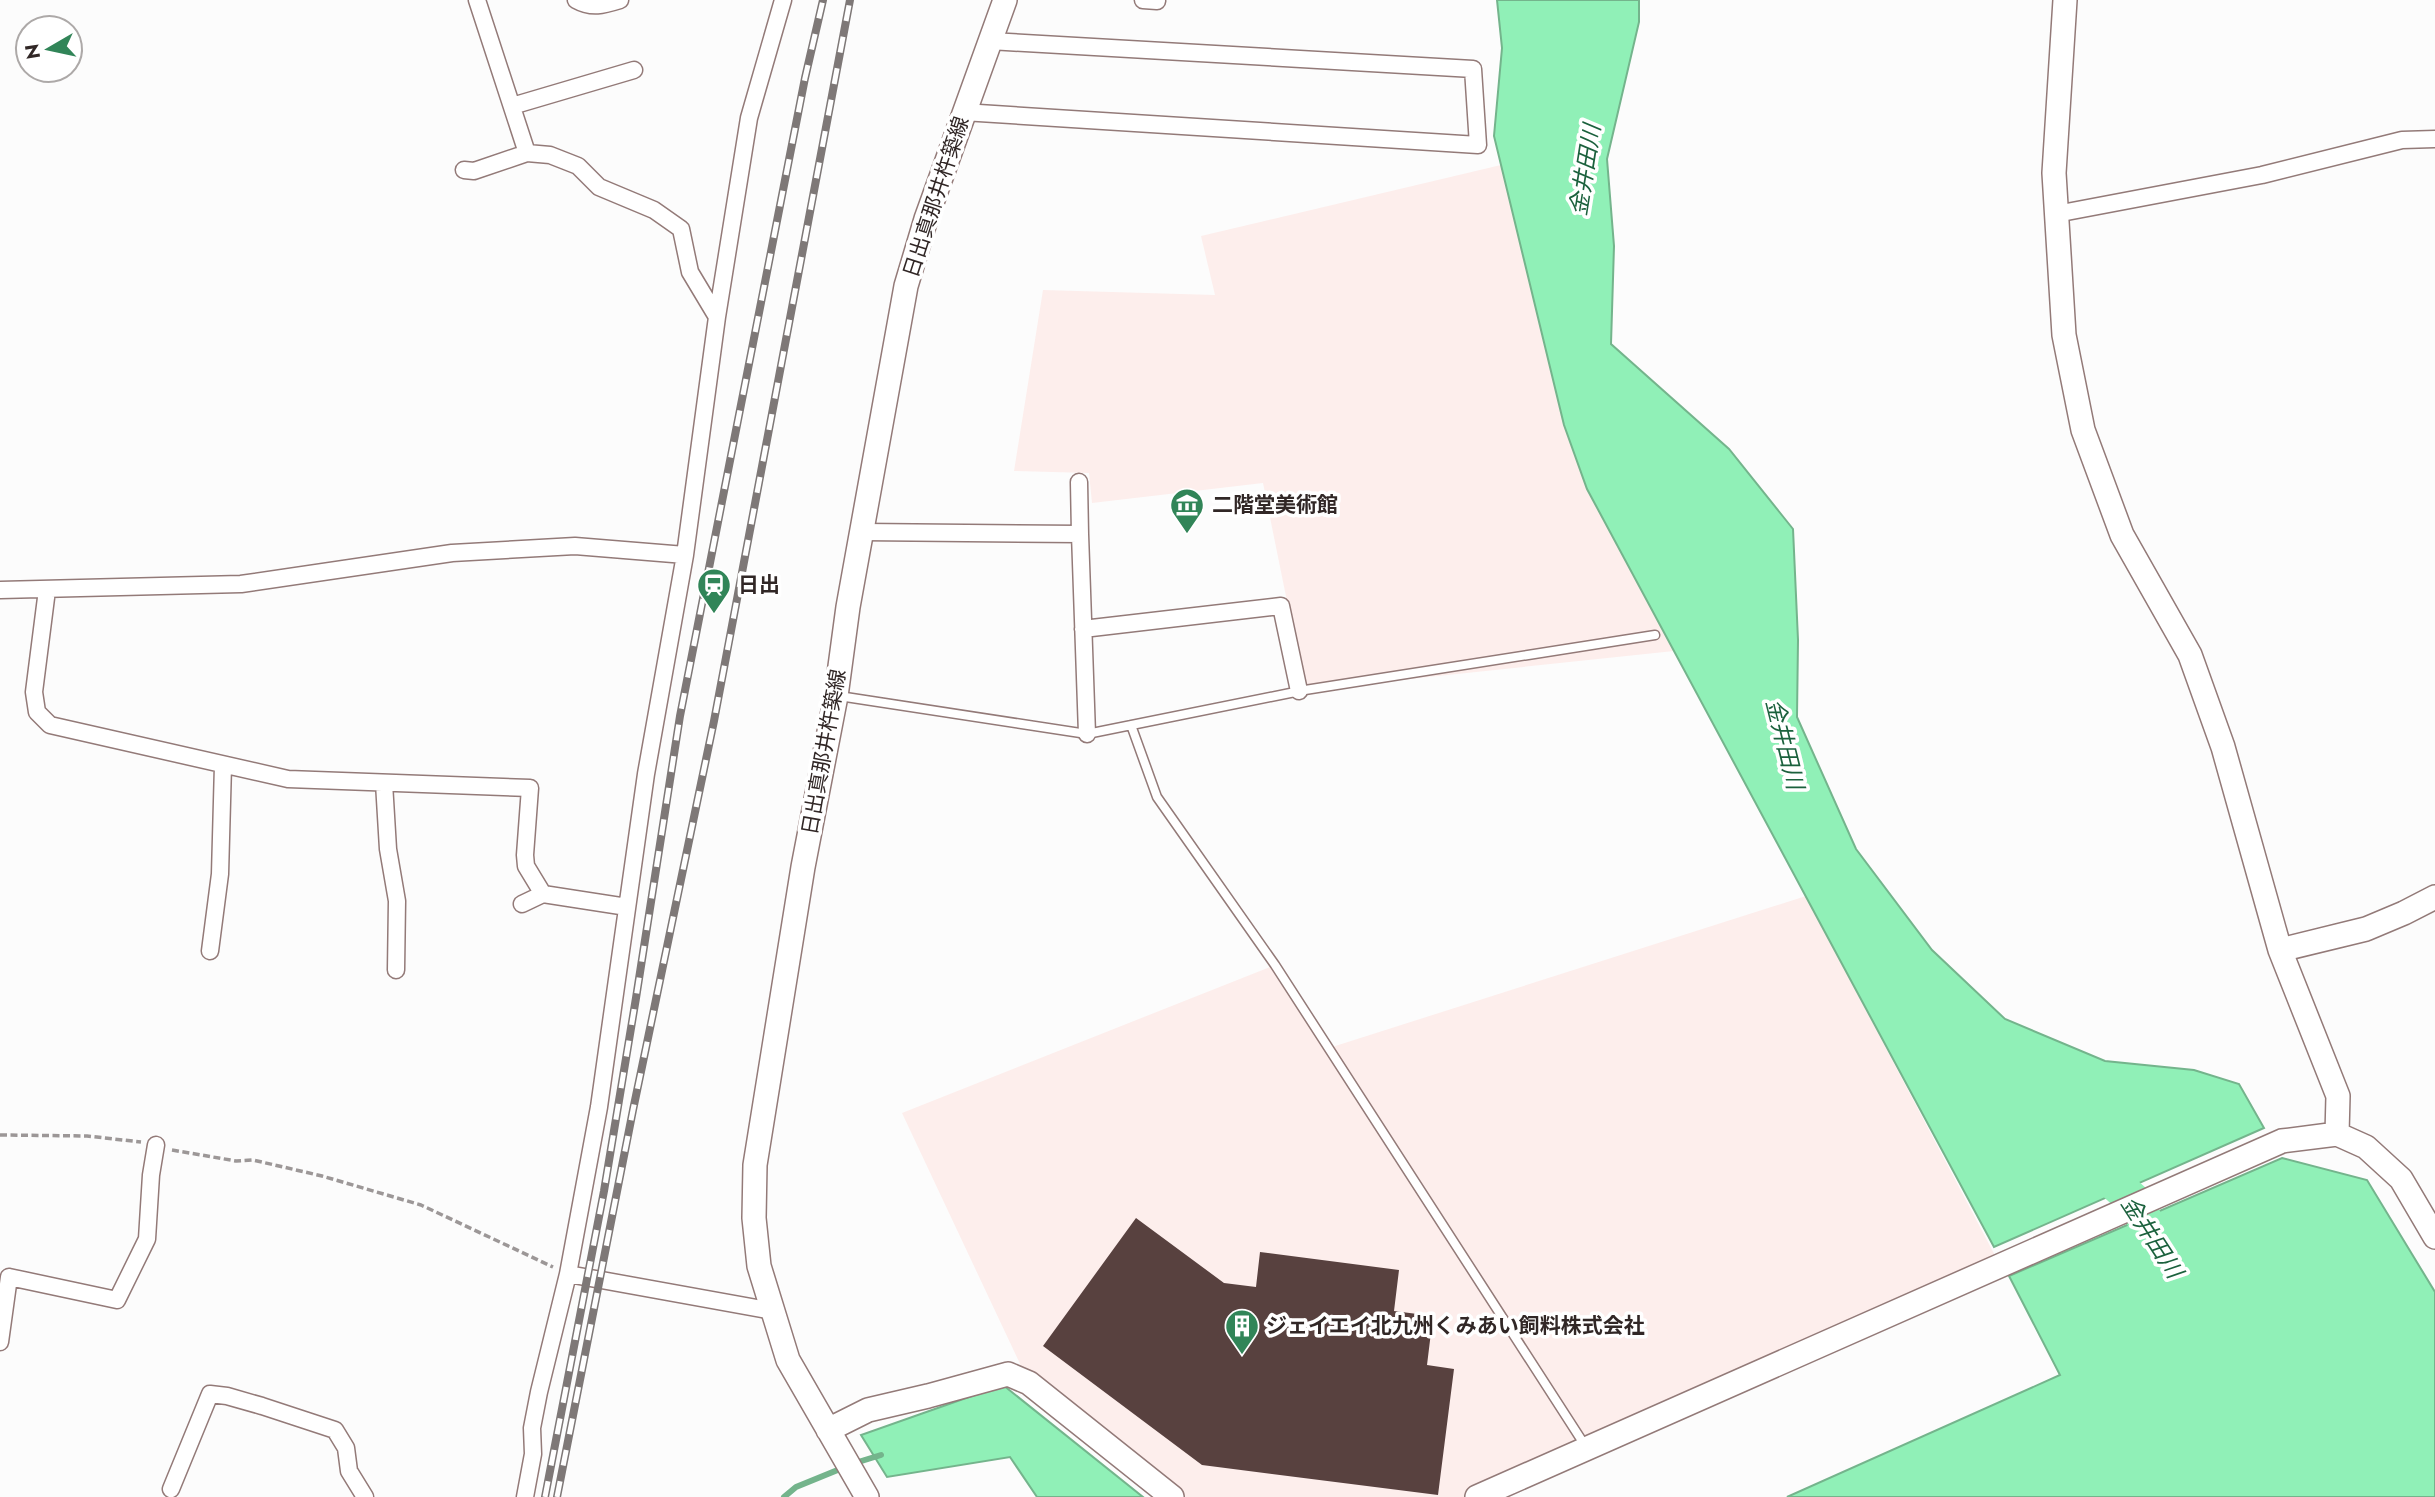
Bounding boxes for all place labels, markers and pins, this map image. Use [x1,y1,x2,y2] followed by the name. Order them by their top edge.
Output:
[1168,486,1206,535] museum icon: 二階堂美術館
[1212,490,1338,520] place label: 二階堂美術館
[695,566,733,615] station icon: 日出
[738,570,780,600] place label: 日出
[1223,1307,1261,1356] building icon: ジェイエイ北九州くみあい飼料株式会社
[1266,1311,1645,1341] place label: ジェイエイ北九州くみあい飼料株式会社

